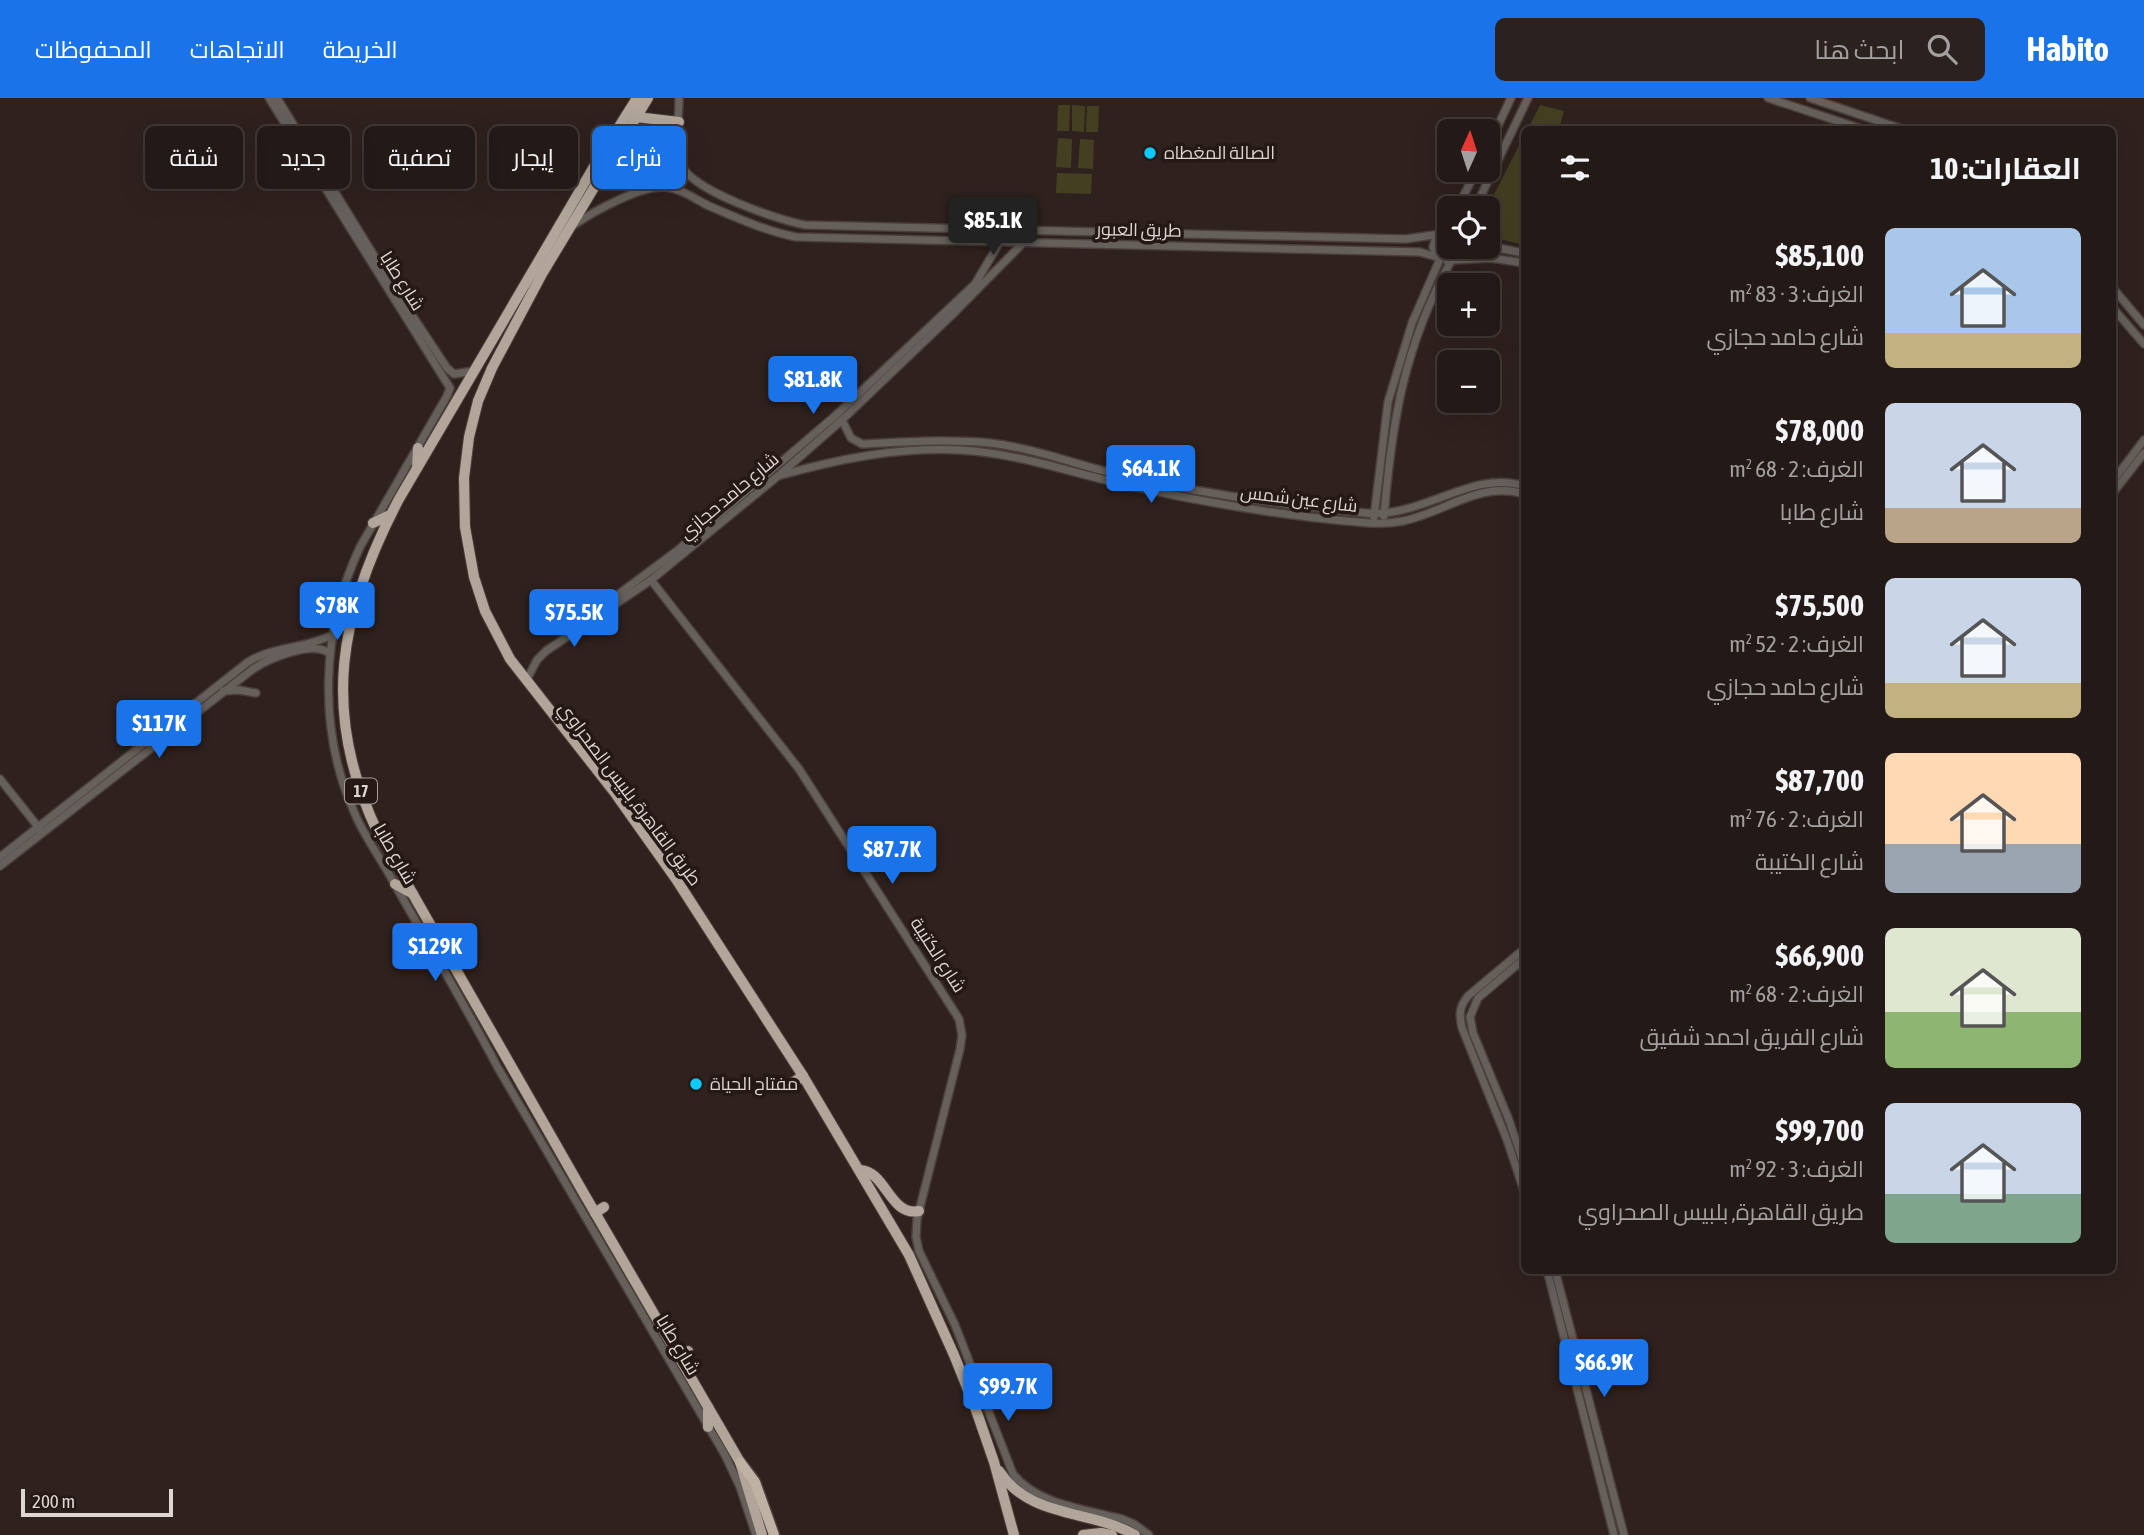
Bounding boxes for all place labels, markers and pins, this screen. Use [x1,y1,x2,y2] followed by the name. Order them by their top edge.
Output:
[1164,142,1275,163] place label: الصالة المغطاه
[1142,145,1158,161] marker: الصالة المغطاه
[936,198,1050,257] pin: $85.1K
[756,356,870,416] pin: $81.8K
[1094,446,1208,505] pin: $64.1K
[296,582,378,642] pin: $78K
[517,589,631,649] pin: $75.5K
[110,700,208,760] pin: $117K
[835,826,949,886] pin: $87.7K
[386,924,484,983] pin: $129K
[710,1073,798,1096] place label: مفتاح الحياة
[688,1076,704,1092] marker: مفتاح الحياة
[1547,1340,1661,1399] pin: $66.9K
[951,1364,1065,1423] pin: $99.7K

